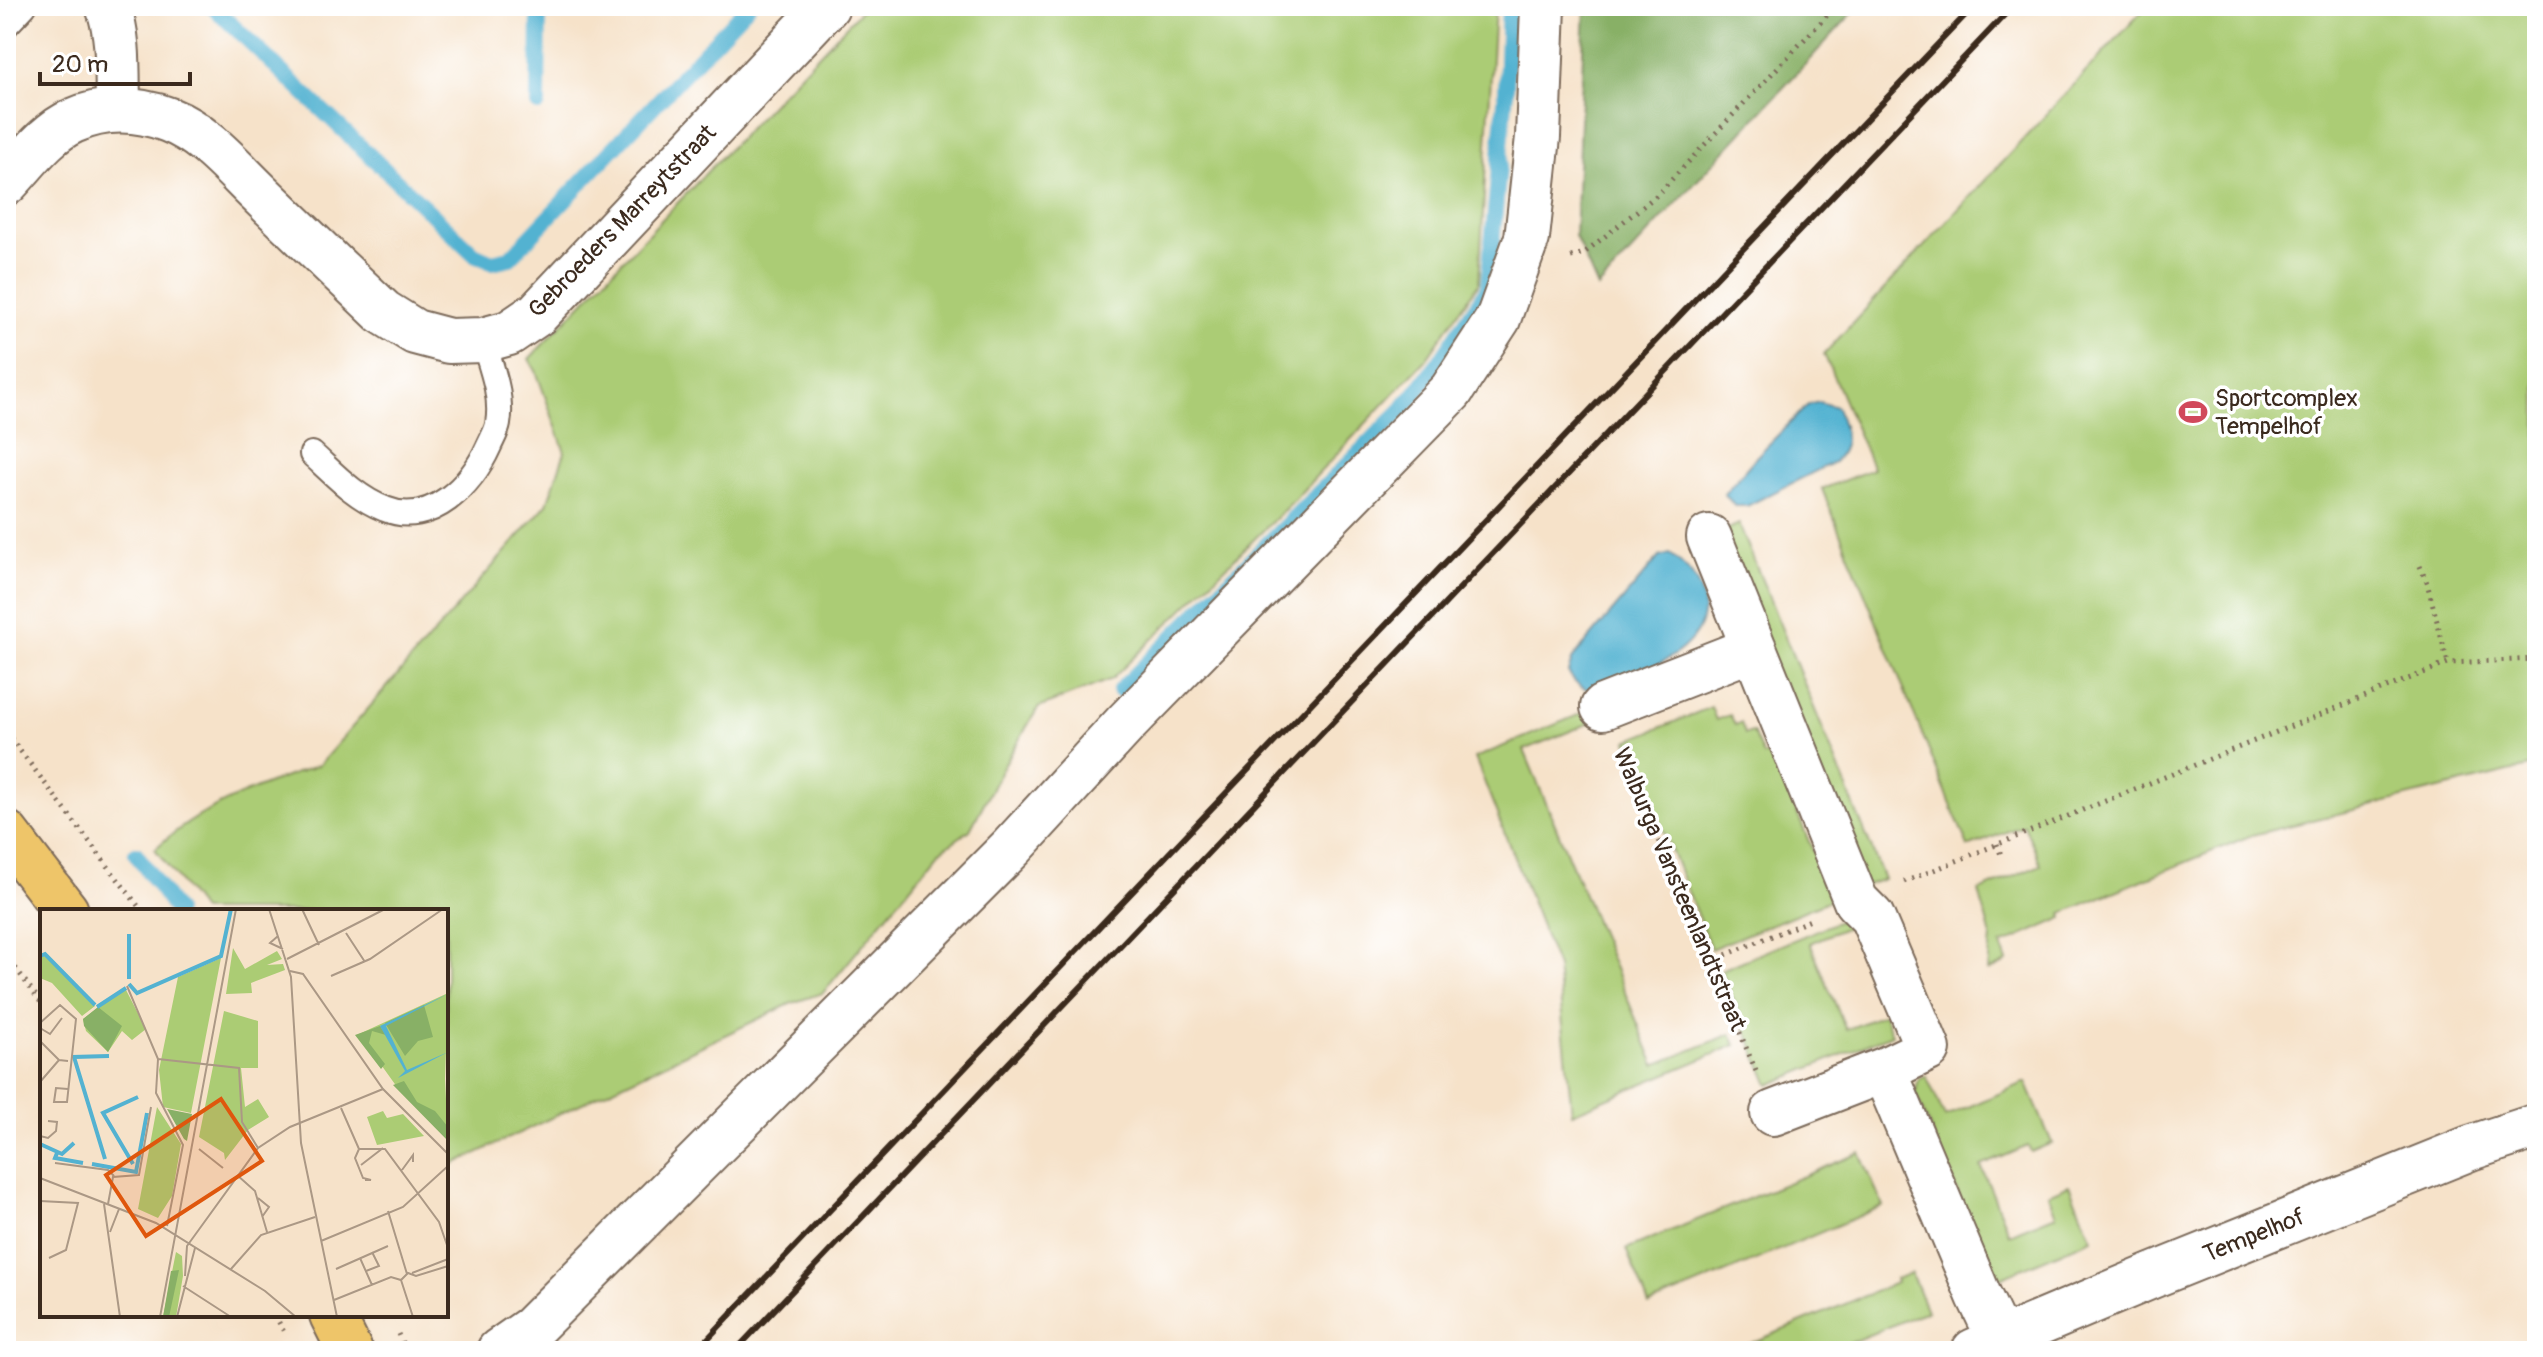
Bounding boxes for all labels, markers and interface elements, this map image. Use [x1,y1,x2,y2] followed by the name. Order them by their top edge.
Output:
[40,36,190,86] scale bar
[52,50,108,79] text: 20 m
[522,118,723,324] street label: Gebroeders Marreytstraat
[2215,384,2358,441] place label: Sportcomplex Tempelhof
[2178,397,2208,427] sports icon: Sportcomplex Tempelhof
[1607,743,1753,1035] street label: Walburga Vansteenlandtstraat
[40,909,448,1317] inset map
[2199,1202,2310,1269] street label: Tempelhof

